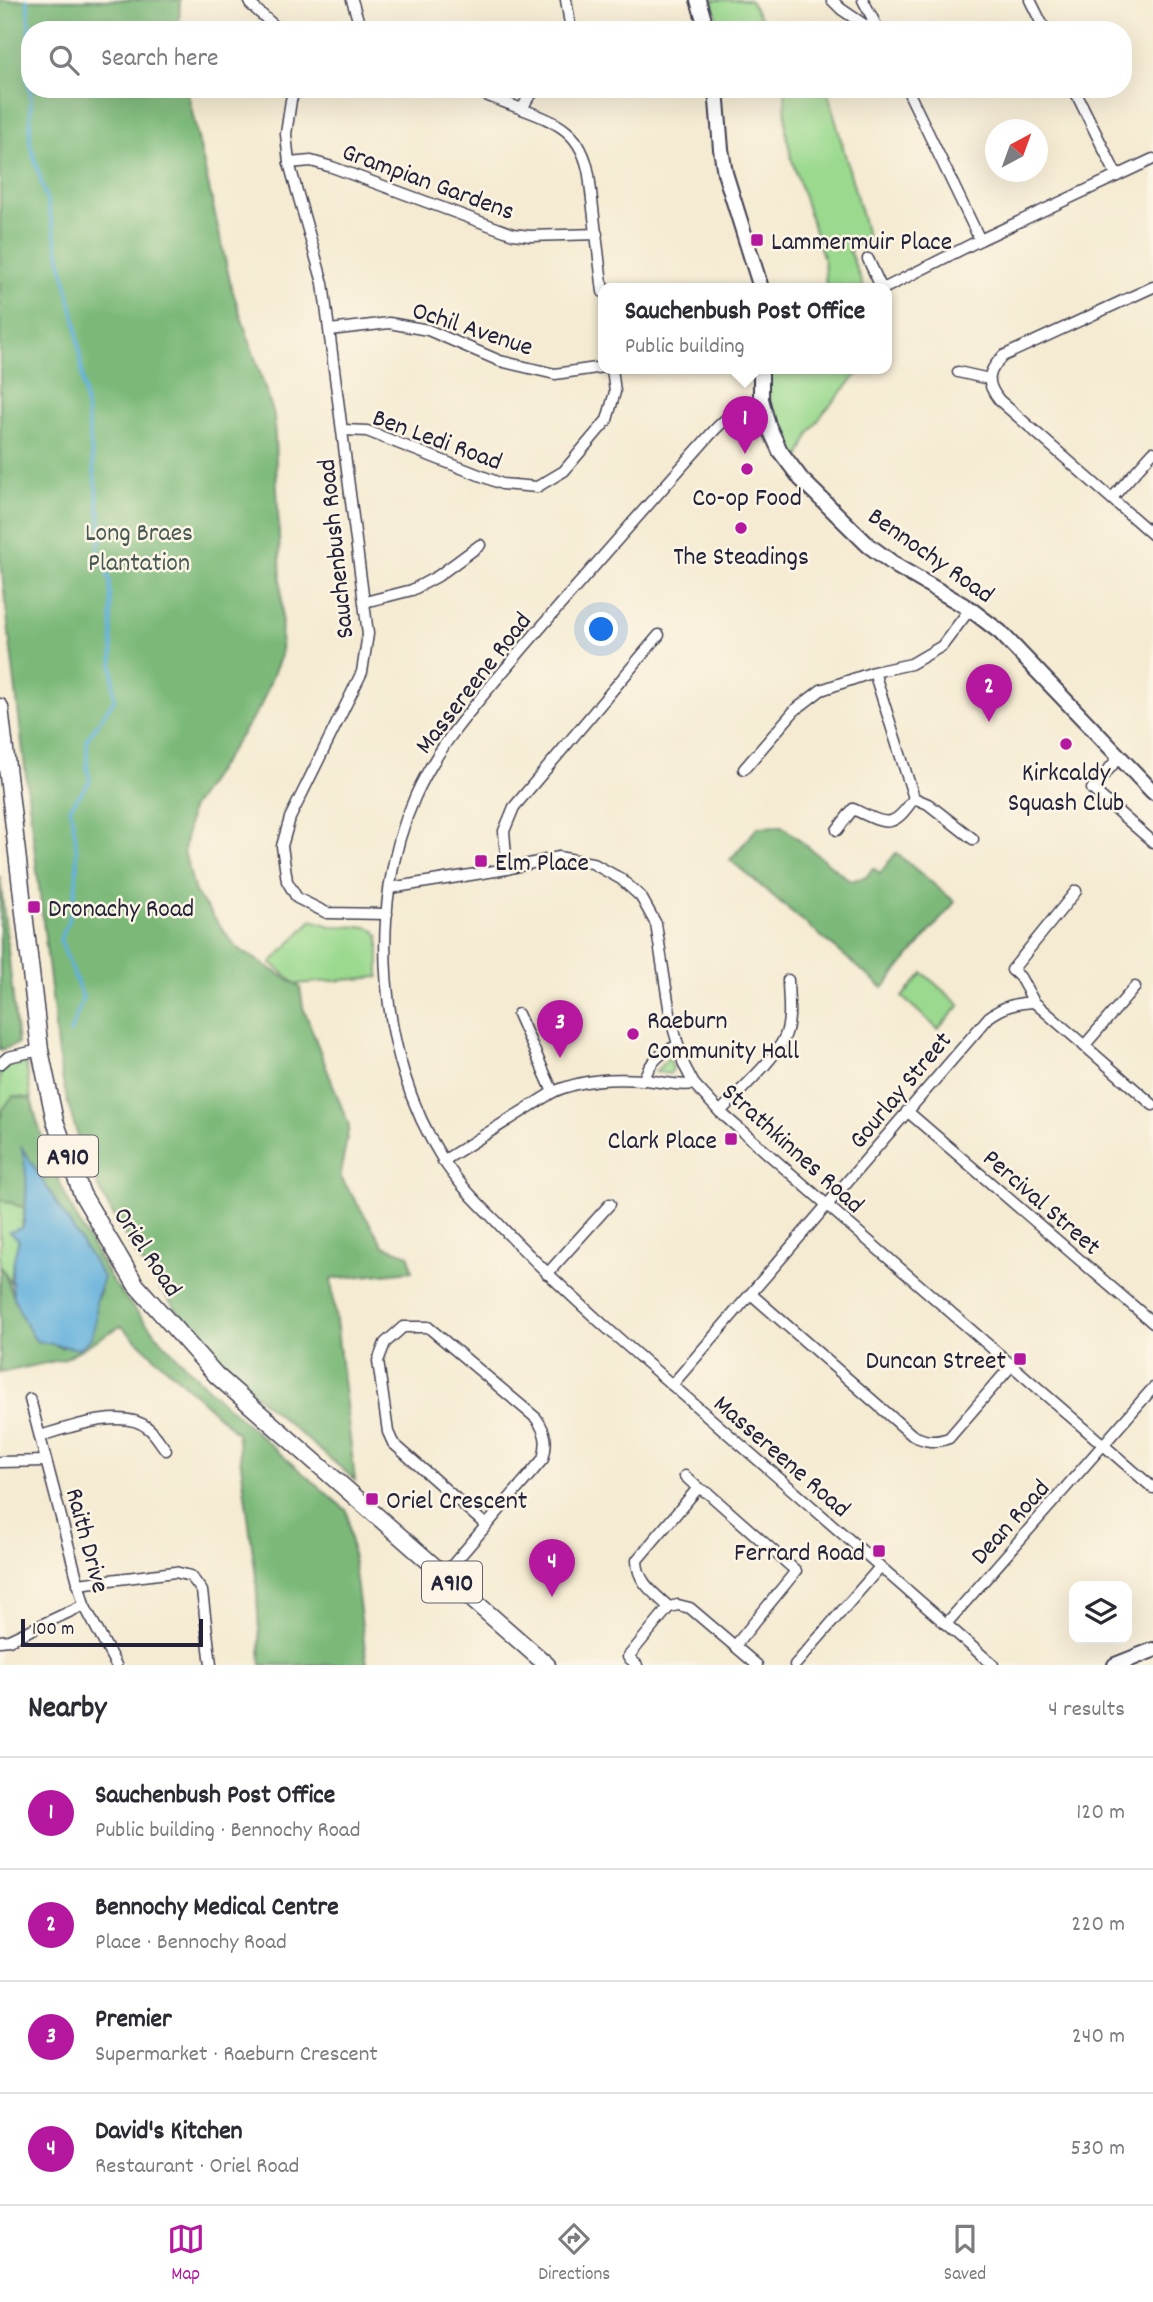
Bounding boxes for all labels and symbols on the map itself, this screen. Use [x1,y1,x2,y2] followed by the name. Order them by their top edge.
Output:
[985,119,1048,182] north arrow
[336,135,519,232] street label: Grampian Gardens
[771,225,952,262] place label: Lammermuir Place
[749,232,765,248] marker: Lammermuir Place
[407,293,537,367] street label: Ochil Avenue
[722,396,768,454] pin: 1
[367,401,507,482] street label: Ben Ledi Road
[310,457,365,640] street label: Sauchenbush Road
[739,461,755,477] marker: Co-op Food
[692,481,802,518] place label: Co-op Food
[859,500,1001,614] street label: Bennochy Road
[85,516,193,583] park label: Long Braes Plantation
[733,520,749,536] marker: The Steadings
[673,540,809,577] place label: The Steadings
[407,605,542,763] street label: Massereene Road
[584,612,618,646] your location
[966,664,1012,722] pin: 2
[1058,736,1074,752] marker: Kirkcaldy Squash Club
[1008,756,1124,823] place label: Kirkcaldy Squash Club
[495,846,589,883] place label: Elm Place
[473,853,489,869] marker: Elm Place
[48,892,194,929] place label: Dronachy Road
[26,899,42,915] marker: Dronachy Road
[537,1000,583,1058] pin: 3
[647,1004,799,1071] place label: Raeburn Community Hall
[841,1024,962,1158] street label: Gourlay Street
[625,1026,641,1042] marker: Raeburn Community Hall
[712,1075,871,1224] street label: Strathkinnes Road
[607,1124,717,1161] place label: Clark Place
[723,1131,739,1147] marker: Clark Place
[38,1136,98,1176] road number: A910
[973,1142,1108,1266] street label: Percival Street
[102,1201,190,1305] street label: Oriel Road
[866,1344,1006,1381] place label: Duncan Street
[1012,1351,1028,1367] marker: Duncan Street
[704,1387,857,1528] street label: Massereene Road
[963,1472,1060,1574] street label: Dean Road
[54,1484,117,1597] street label: Raith Drive
[386,1484,528,1521] place label: Oriel Crescent
[364,1491,380,1507] marker: Oriel Crescent
[734,1536,865,1573] place label: Ferrard Road
[529,1539,575,1597] pin: 4
[871,1543,887,1559] marker: Ferrard Road
[422,1562,482,1602] road number: A910
[21,1616,203,1648] scale bar

